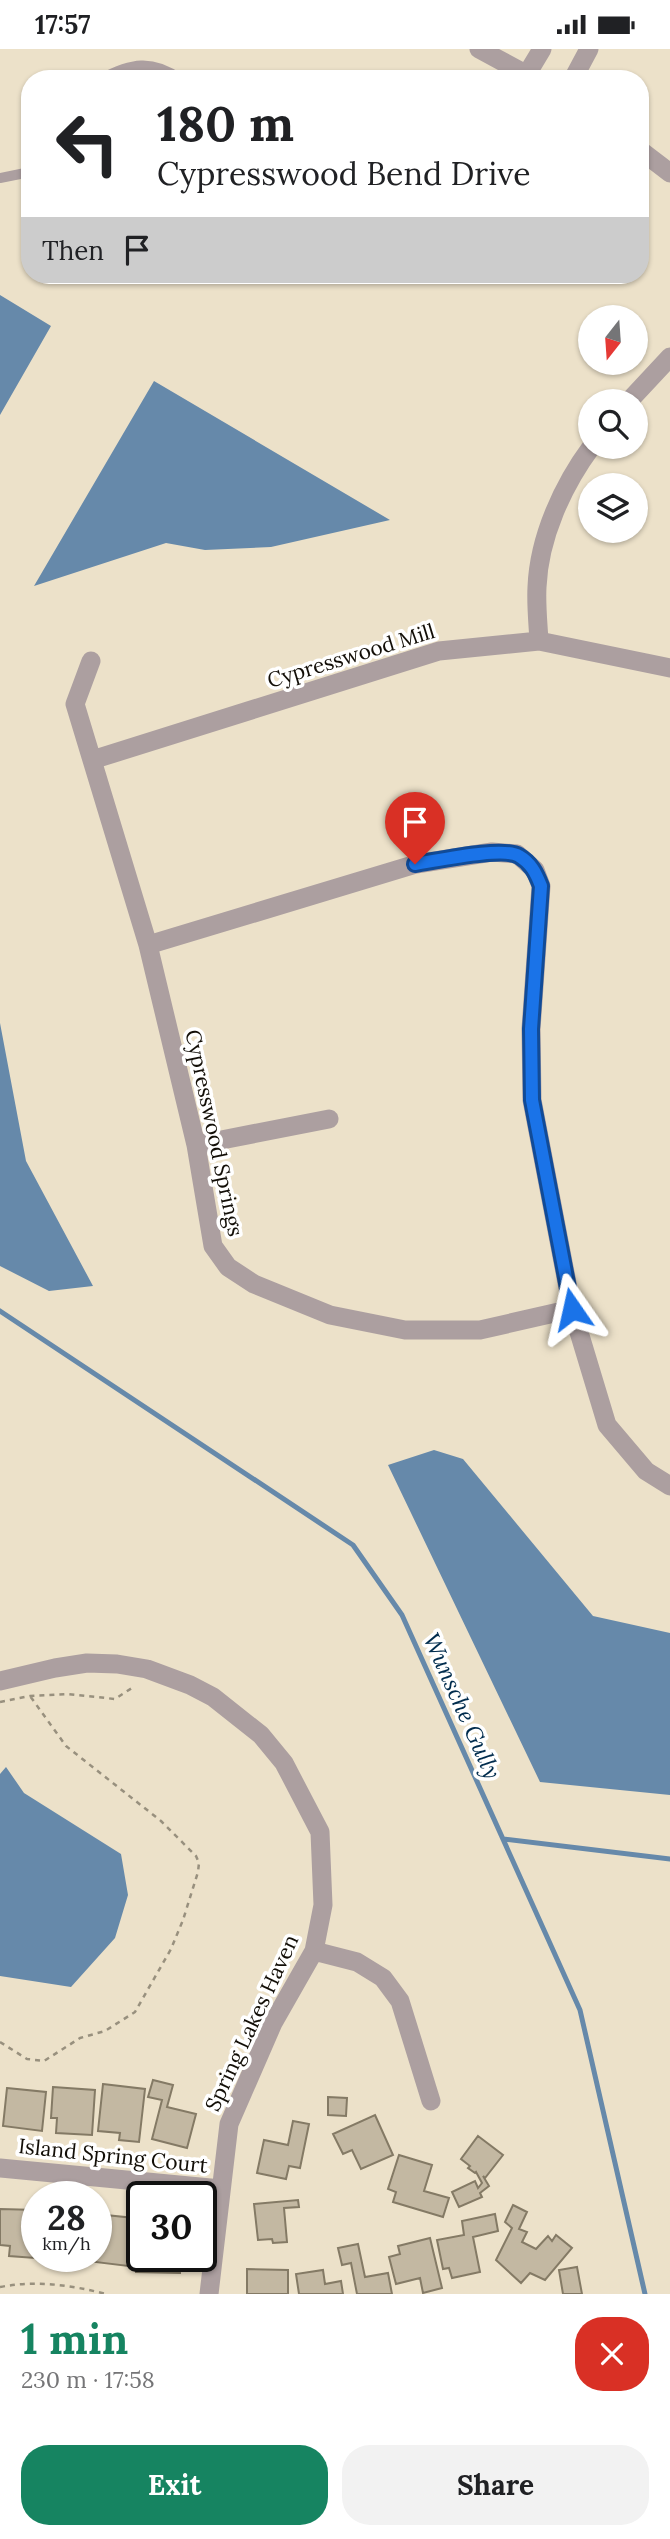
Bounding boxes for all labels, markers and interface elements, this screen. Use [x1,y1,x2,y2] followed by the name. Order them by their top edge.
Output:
[35,8,90,41] text: 17:57
[157,92,294,154] text: 180 m
[42,98,133,189] icon: left
[157,153,530,194] text: Cypresswood Bend Drive
[118,231,156,269] icon: arrive
[42,234,104,267] text: Then
[578,305,648,375] north arrow
[578,305,648,543] map controls
[578,389,648,459] button: search
[578,473,648,543] button: layers
[264,617,438,694] street label: Cypresswood Mill
[385,792,445,864] pin
[396,803,434,841] icon: arrive
[179,1027,250,1239] street label: Cypresswood Springs
[535,1272,609,1346] position arrow
[417,1628,508,1783] water label: Wunsche Gully
[199,1930,304,2115] street label: Spring Lakes Haven
[17,2132,210,2179] street label: Island Spring Court
[126,2181,217,2272] speed limit sign: 30
[47,2195,86,2240] text: 28
[42,2232,91,2255] text: km/h
[21,2312,128,2366] text: 1 min
[575,2317,649,2391] button: close
[21,2365,155,2394] text: 230 m · 17:58
[21,2445,328,2525] button: Exit
[342,2445,649,2525] button: Share

